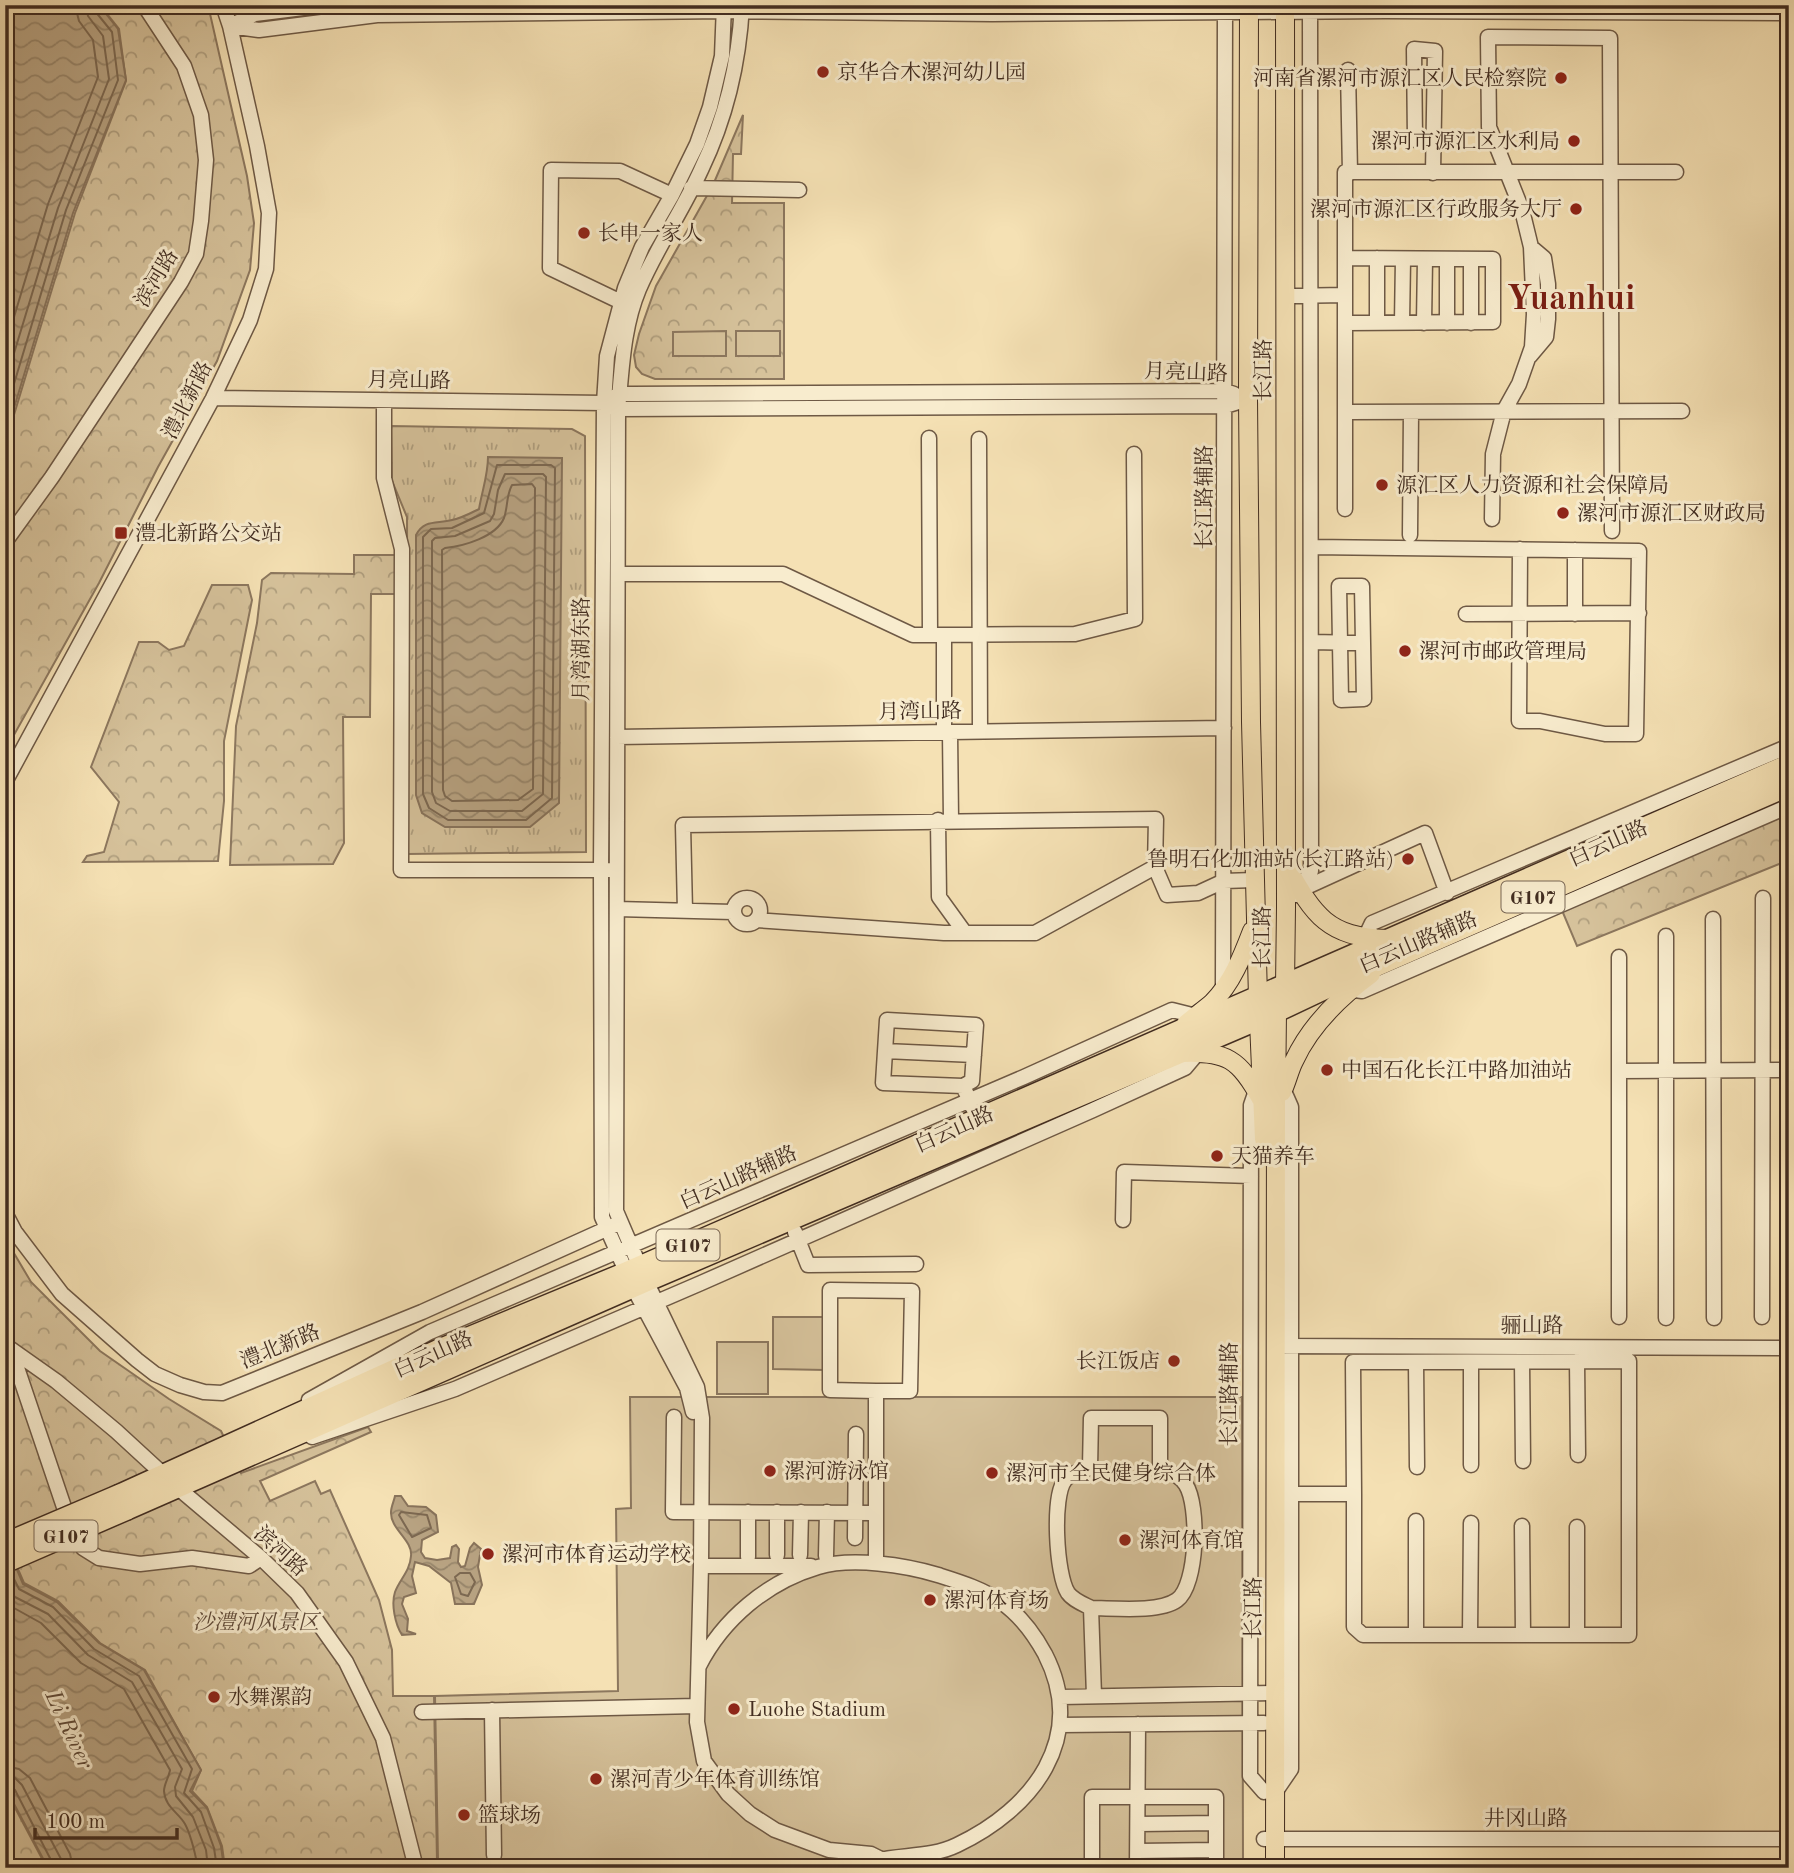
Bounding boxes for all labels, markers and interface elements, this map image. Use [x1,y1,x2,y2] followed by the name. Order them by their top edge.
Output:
[837,61,1026,84] place label: 京华合木漯河幼儿园
[815,64,831,80] marker: 京华合木漯河幼儿园
[1253,67,1547,90] place label: 河南省漯河市源汇区人民检察院
[1553,70,1569,86] marker: 河南省漯河市源汇区人民检察院
[1371,130,1560,153] place label: 漯河市源汇区水利局
[1566,133,1582,149] marker: 漯河市源汇区水利局
[1310,198,1562,221] place label: 漯河市源汇区行政服务大厅
[1568,201,1584,217] marker: 漯河市源汇区行政服务大厅
[598,222,703,245] place label: 长申一家人
[576,225,592,241] marker: 长申一家人
[130,245,183,311] street label: 滨河路
[1507,282,1635,317] district label: Yuanhui
[1252,339,1275,402] street label: 长江路
[158,358,217,443] street label: 澧北新路
[1144,359,1228,385] street label: 月亮山路
[367,367,451,393] street label: 月亮山路
[1193,445,1216,550] street label: 长江路辅路
[1396,474,1669,497] place label: 源汇区人力资源和社会保障局
[1374,477,1390,493] marker: 源汇区人力资源和社会保障局
[1577,502,1766,525] place label: 漯河市源汇区财政局
[1555,505,1571,521] marker: 漯河市源汇区财政局
[135,522,282,545] place label: 澧北新路公交站
[113,525,129,541] marker: 澧北新路公交站
[570,597,593,702] street label: 月湾湖东路
[1419,640,1587,663] place label: 漯河市邮政管理局
[1397,643,1413,659] marker: 漯河市邮政管理局
[878,699,962,724] street label: 月湾山路
[1565,816,1651,871] street label: 白云山路
[1147,848,1394,871] place label: 鲁明石化加油站(长江路站)
[1400,851,1416,867] marker: 鲁明石化加油站(长江路站)
[1502,882,1564,912] road number: G107
[1251,906,1274,969] street label: 长江路
[1356,907,1481,978] street label: 白云山路辅路
[1341,1059,1572,1082] place label: 中国石化长江中路加油站
[1319,1062,1335,1078] marker: 中国石化长江中路加油站
[911,1102,997,1157] street label: 白云山路
[676,1141,800,1214] street label: 白云山路辅路
[1231,1145,1315,1168] place label: 天猫养车
[1209,1148,1225,1164] marker: 天猫养车
[656,1230,720,1260] road number: G107
[1501,1314,1564,1337] street label: 骊山路
[237,1320,323,1373] street label: 澧北新路
[390,1327,476,1382] street label: 白云山路
[1218,1342,1241,1447] street label: 长江路辅路
[1076,1350,1160,1373] place label: 长江饭店
[1166,1353,1182,1369] marker: 长江饭店
[784,1459,889,1483] place label: 漯河游泳馆
[1006,1462,1216,1485] place label: 漯河市全民健身综合体
[762,1463,778,1479] marker: 漯河游泳馆
[984,1465,1000,1481] marker: 漯河市全民健身综合体
[34,1520,98,1552] road number: G107
[250,1522,312,1581] street label: 滨河路
[1139,1529,1244,1552] place label: 漯河体育馆
[1117,1532,1133,1548] marker: 漯河体育馆
[502,1543,691,1566] place label: 漯河市体育运动学校
[480,1546,496,1562] marker: 漯河市体育运动学校
[1242,1577,1265,1640] street label: 长江路
[944,1589,1049,1612] place label: 漯河体育场
[922,1592,938,1608] marker: 漯河体育场
[193,1611,322,1634] park label: 沙澧河风景区
[40,1686,97,1774] water label: Li River
[228,1686,312,1709] place label: 水舞漯韵
[206,1689,222,1705] marker: 水舞漯韵
[748,1700,886,1721] place label: Luohe Stadium
[726,1701,742,1717] marker: Luohe Stadium
[610,1767,820,1791] place label: 漯河青少年体育训练馆
[588,1771,604,1787] marker: 漯河青少年体育训练馆
[35,1796,177,1840] scale bar
[478,1804,541,1827] place label: 篮球场
[456,1807,472,1823] marker: 篮球场
[1484,1807,1568,1830] street label: 井冈山路
[46,1812,105,1833] text: 100 m

